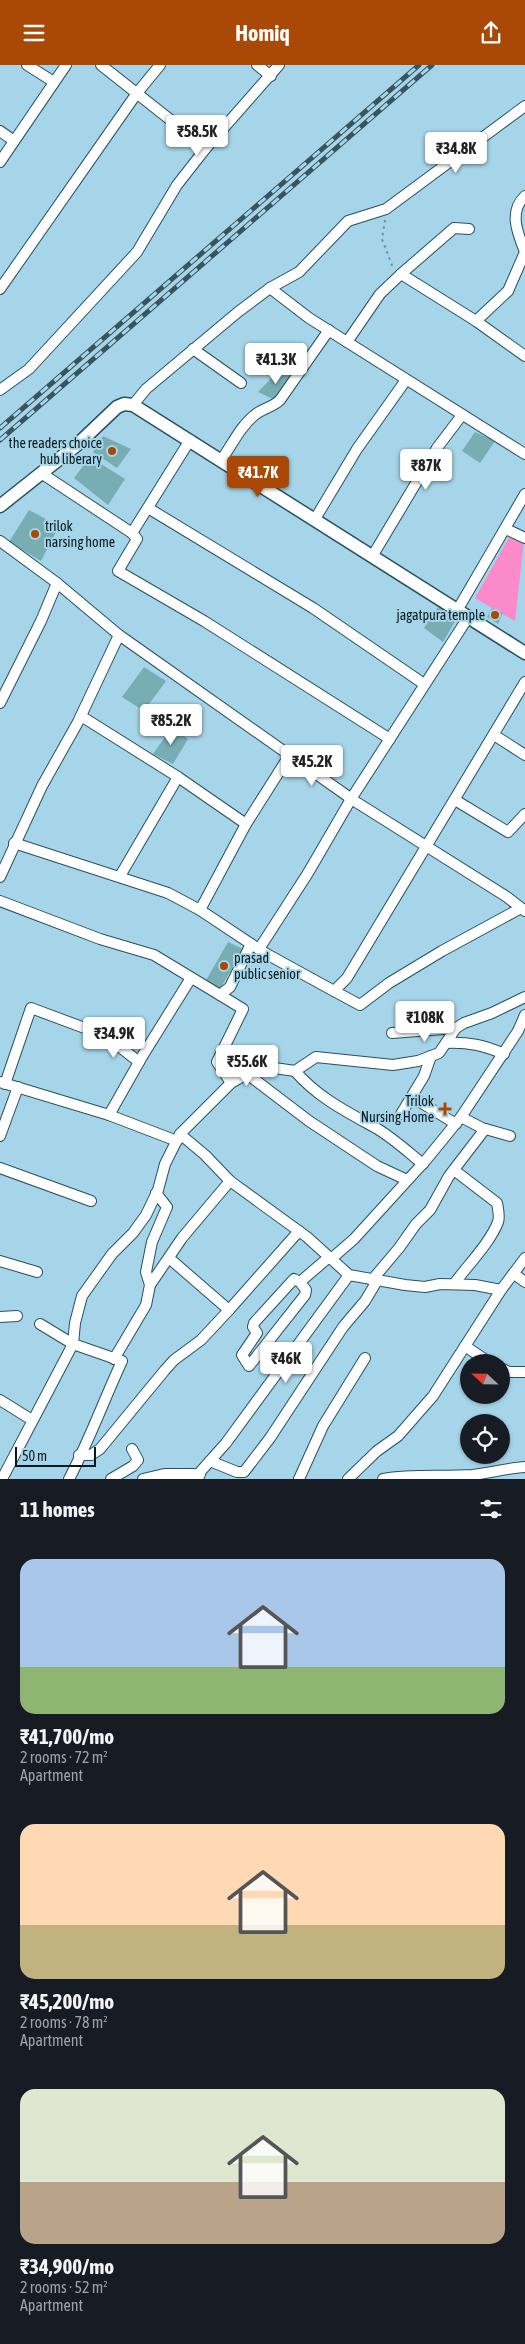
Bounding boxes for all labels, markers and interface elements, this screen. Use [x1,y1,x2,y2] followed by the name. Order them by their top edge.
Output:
[20,19,48,47] icon: menu
[477,19,505,47] icon: share
[235,20,290,46] text: Homiq
[156,114,238,157] pin: ₹58.5K
[177,122,217,140] text: ₹58.5K
[415,131,497,174] pin: ₹34.8K
[436,139,476,157] text: ₹34.8K
[235,343,317,385] pin: ₹41.3K
[256,350,296,368] text: ₹41.3K
[9,435,102,467] place label: the readers choice hub liberary
[106,445,118,457] marker: the readers choice hub liberary
[396,449,456,491] pin: ₹87K
[217,455,299,498] pin: ₹41.7K
[411,456,441,474] text: ₹87K
[238,463,278,481] text: ₹41.7K
[45,518,115,550] place label: trilok narsing home
[29,528,41,540] marker: trilok narsing home
[395,607,485,623] place label: jagatpura temple
[489,609,501,621] marker: jagatpura temple
[130,703,212,746] pin: ₹85.2K
[151,711,191,729] text: ₹85.2K
[271,745,353,787] pin: ₹45.2K
[292,752,332,770] text: ₹45.2K
[234,950,301,982] place label: prasad public senior
[218,960,230,972] marker: prasad public senior
[390,1001,460,1043] pin: ₹108K
[406,1008,444,1026] text: ₹108K
[73,1017,155,1059] pin: ₹34.9K
[94,1024,134,1042] text: ₹34.9K
[206,1045,288,1087] pin: ₹55.6K
[227,1052,267,1070] text: ₹55.6K
[361,1093,434,1125] place label: Trilok Nursing Home
[438,1102,452,1116] marker: Trilok Nursing Home
[256,1341,316,1384] pin: ₹46K
[271,1349,301,1367] text: ₹46K
[460,1354,510,1404] north arrow
[460,1354,510,1464] map controls
[460,1414,510,1464] button: locate
[15,1444,96,1467] scale bar
[22,1448,47,1464] text: 50 m
[477,1495,505,1523] icon: filters
[20,1497,95,1521] text: 11 homes
[218,1592,308,1682] icon: home
[20,1724,114,1748] text: ₹41,700/mo
[20,1748,108,1766] text: 2 rooms · 72 m²
[20,1766,83,1784] text: Apartment
[218,1857,308,1947] icon: home
[20,1989,114,2013] text: ₹45,200/mo
[20,2013,108,2031] text: 2 rooms · 78 m²
[20,2031,83,2049] text: Apartment
[218,2122,308,2212] icon: home
[20,2254,114,2278] text: ₹34,900/mo
[20,2278,108,2296] text: 2 rooms · 52 m²
[20,2296,83,2314] text: Apartment

